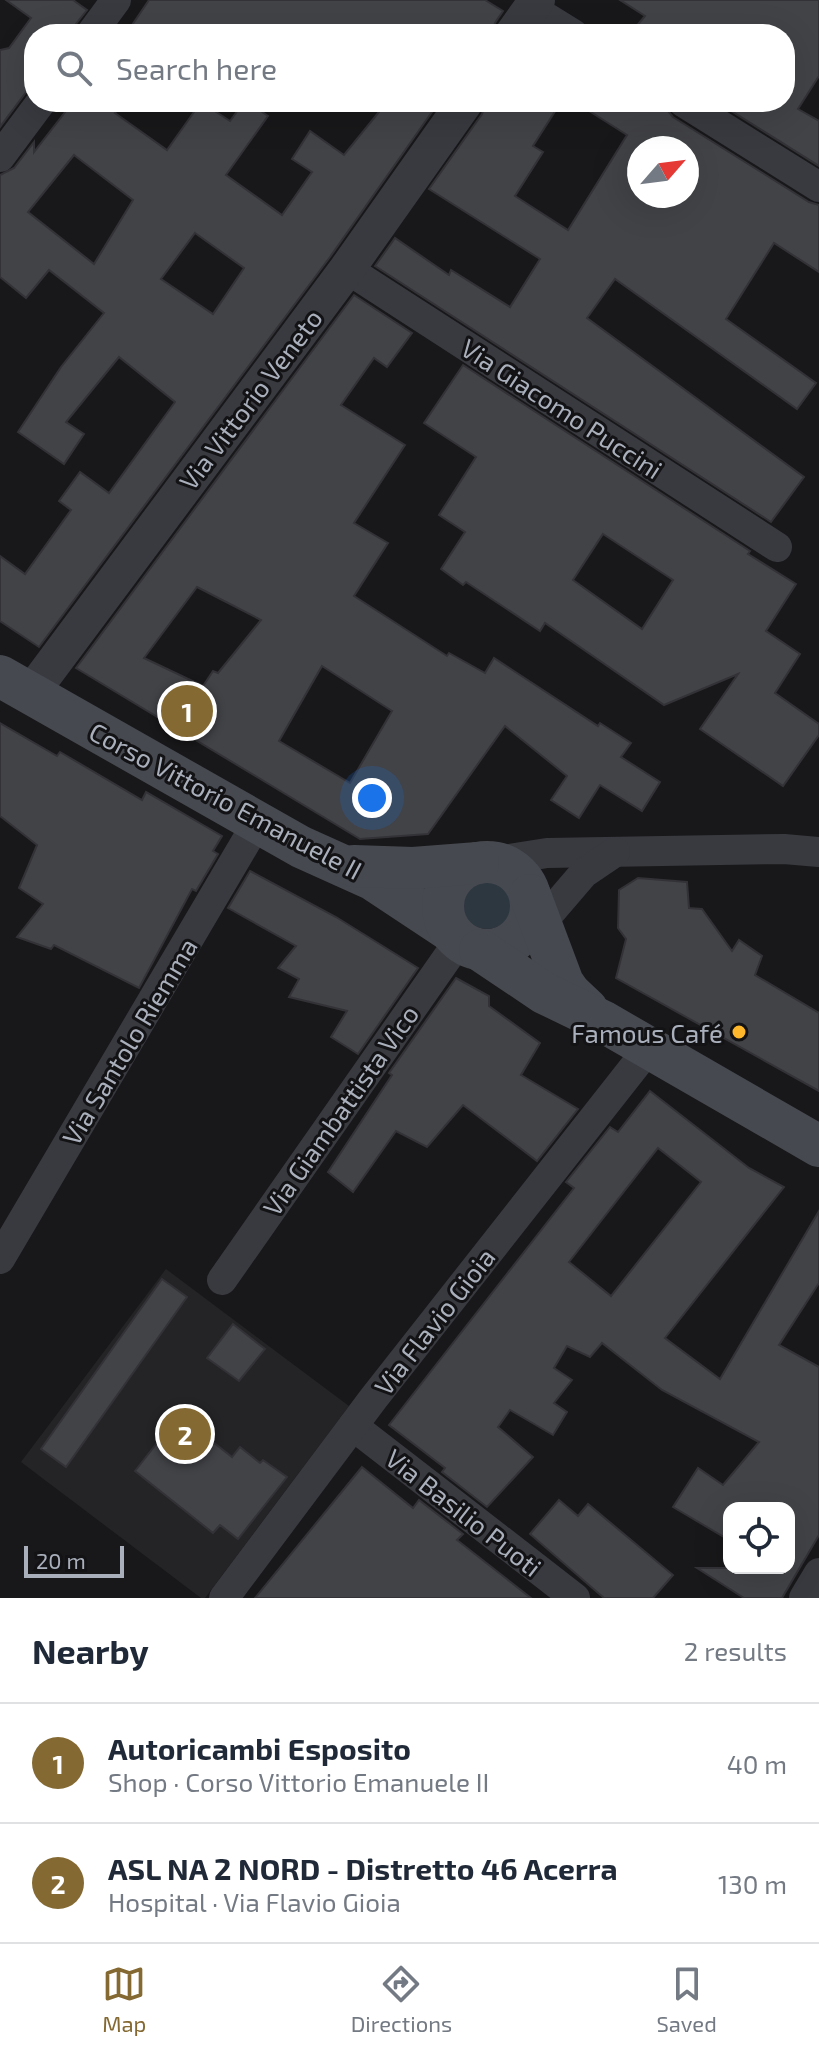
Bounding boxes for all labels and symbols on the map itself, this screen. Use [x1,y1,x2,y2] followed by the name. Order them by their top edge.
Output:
[627,136,699,208] north arrow
[172,303,328,495] street label: Via Vittorio Veneto
[456,331,668,485] street label: Via Giacomo Puccini
[161,681,213,741] pin: 1
[84,715,368,885] street label: Corso Vittorio Emanuele II
[352,778,392,818] your location
[55,932,203,1150] street label: Via Santolo Riemma
[256,999,424,1221] street label: Via Giambattista Vico
[571,1017,723,1048] place label: Famous Café
[730,1023,748,1041] marker: Famous Café
[367,1242,501,1400] street label: Via Flavio Gioia
[159,1404,211,1464] pin: 2
[380,1442,548,1582] street label: Via Basilio Puoti
[24,1542,124,1578] scale bar

